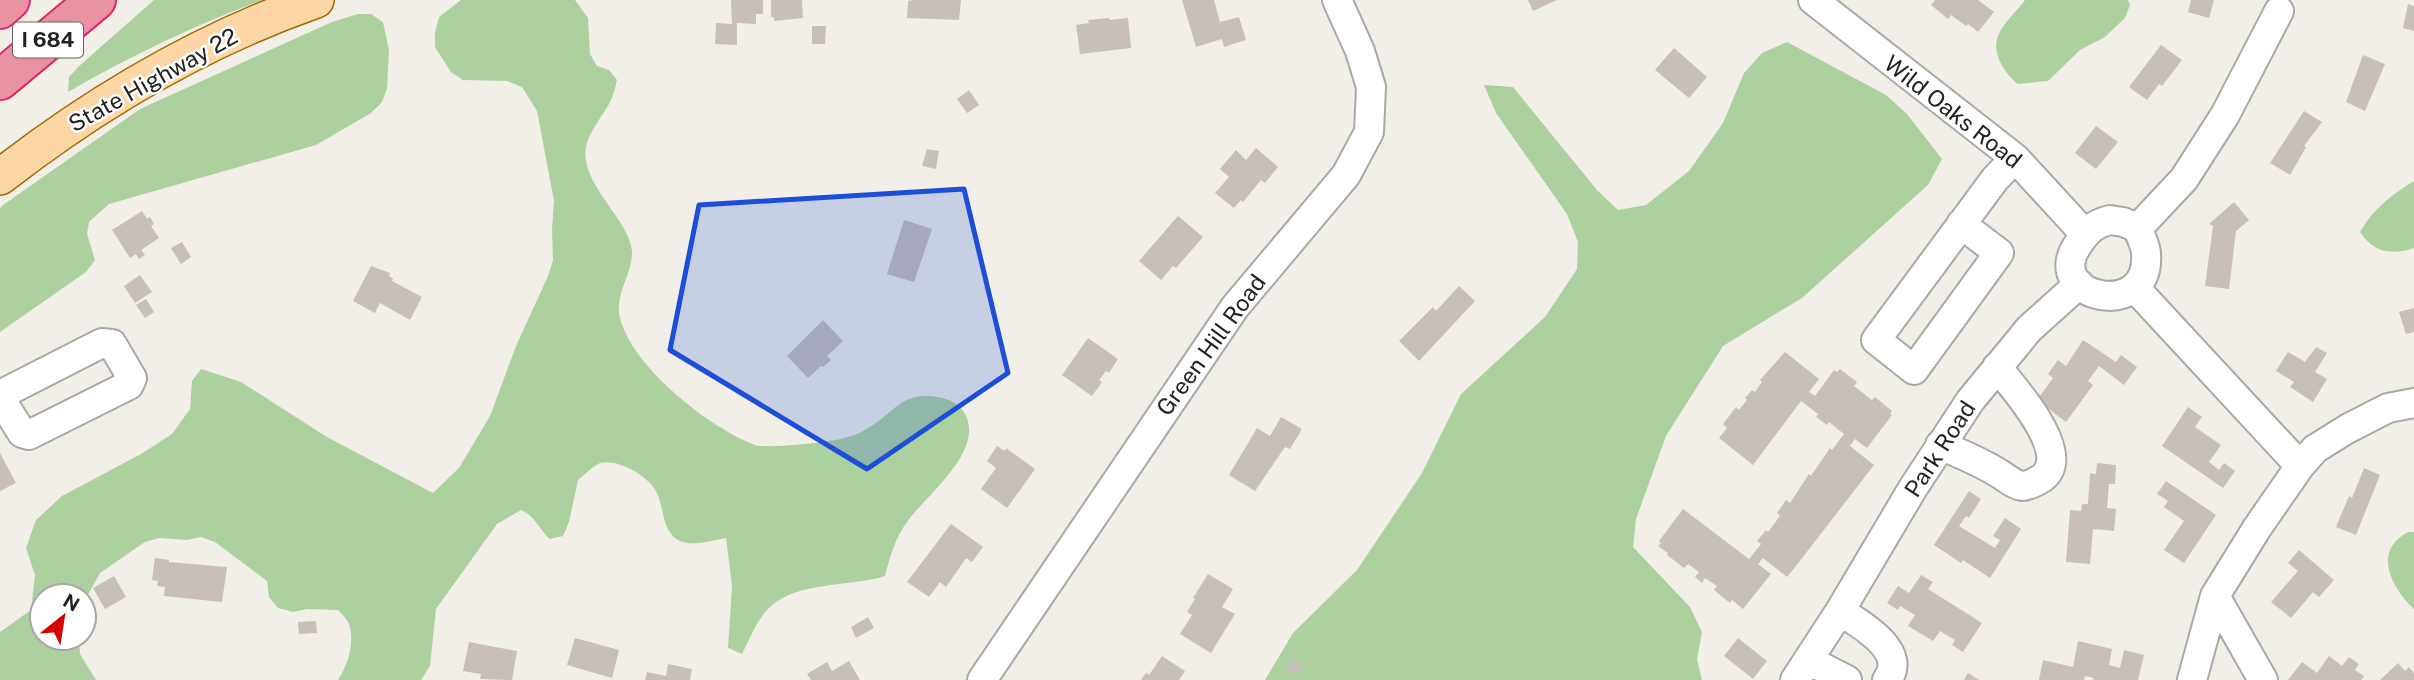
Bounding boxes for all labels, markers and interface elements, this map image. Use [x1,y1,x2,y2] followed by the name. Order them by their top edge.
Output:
[13,22,83,58] road number: I 684
[64,22,242,137] street label: State Highway 22
[1879,50,2027,174] street label: Wild Oaks Road
[1150,269,1271,420] street label: Green Hill Road
[1899,396,1981,502] street label: Park Road
[28,582,98,652] north arrow
[60,589,83,616] text: N

